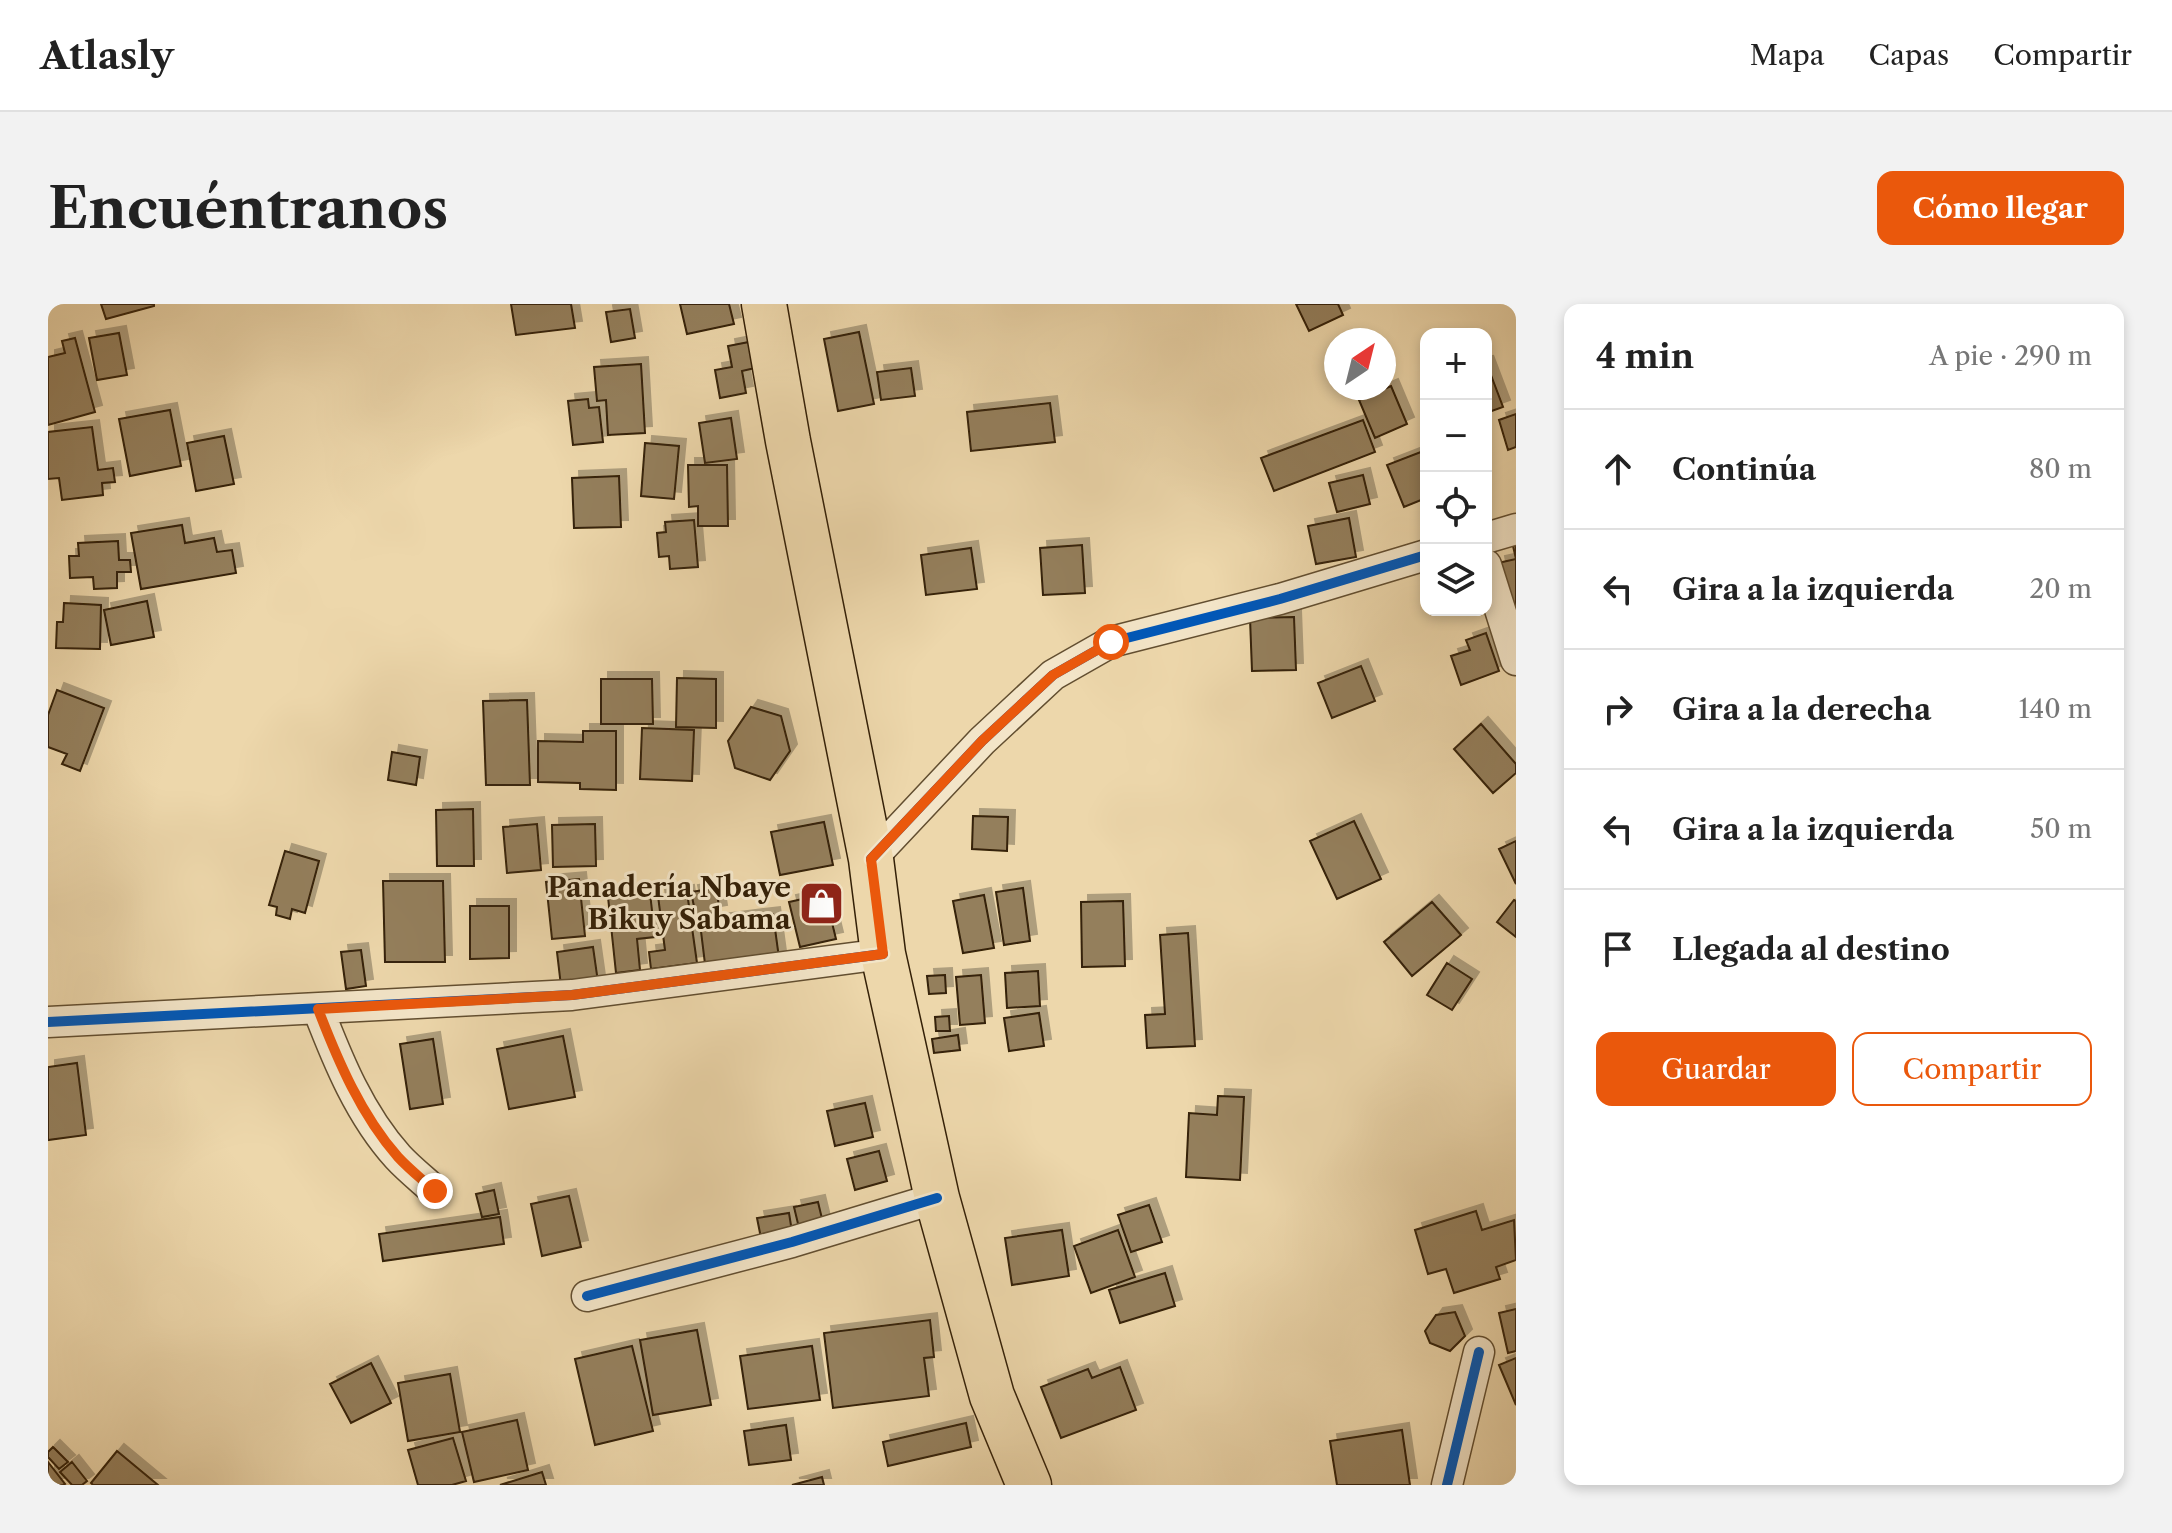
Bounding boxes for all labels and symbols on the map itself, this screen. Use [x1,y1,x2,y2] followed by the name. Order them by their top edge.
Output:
[1324,328,1396,400] north arrow
[1093,624,1129,660] route start
[547,870,792,936] place label: Panadería Nbaye Bikuy Sabama
[798,879,846,927] shop icon: Panadería Nbaye Bikuy Sabama
[417,1173,453,1209] route end

